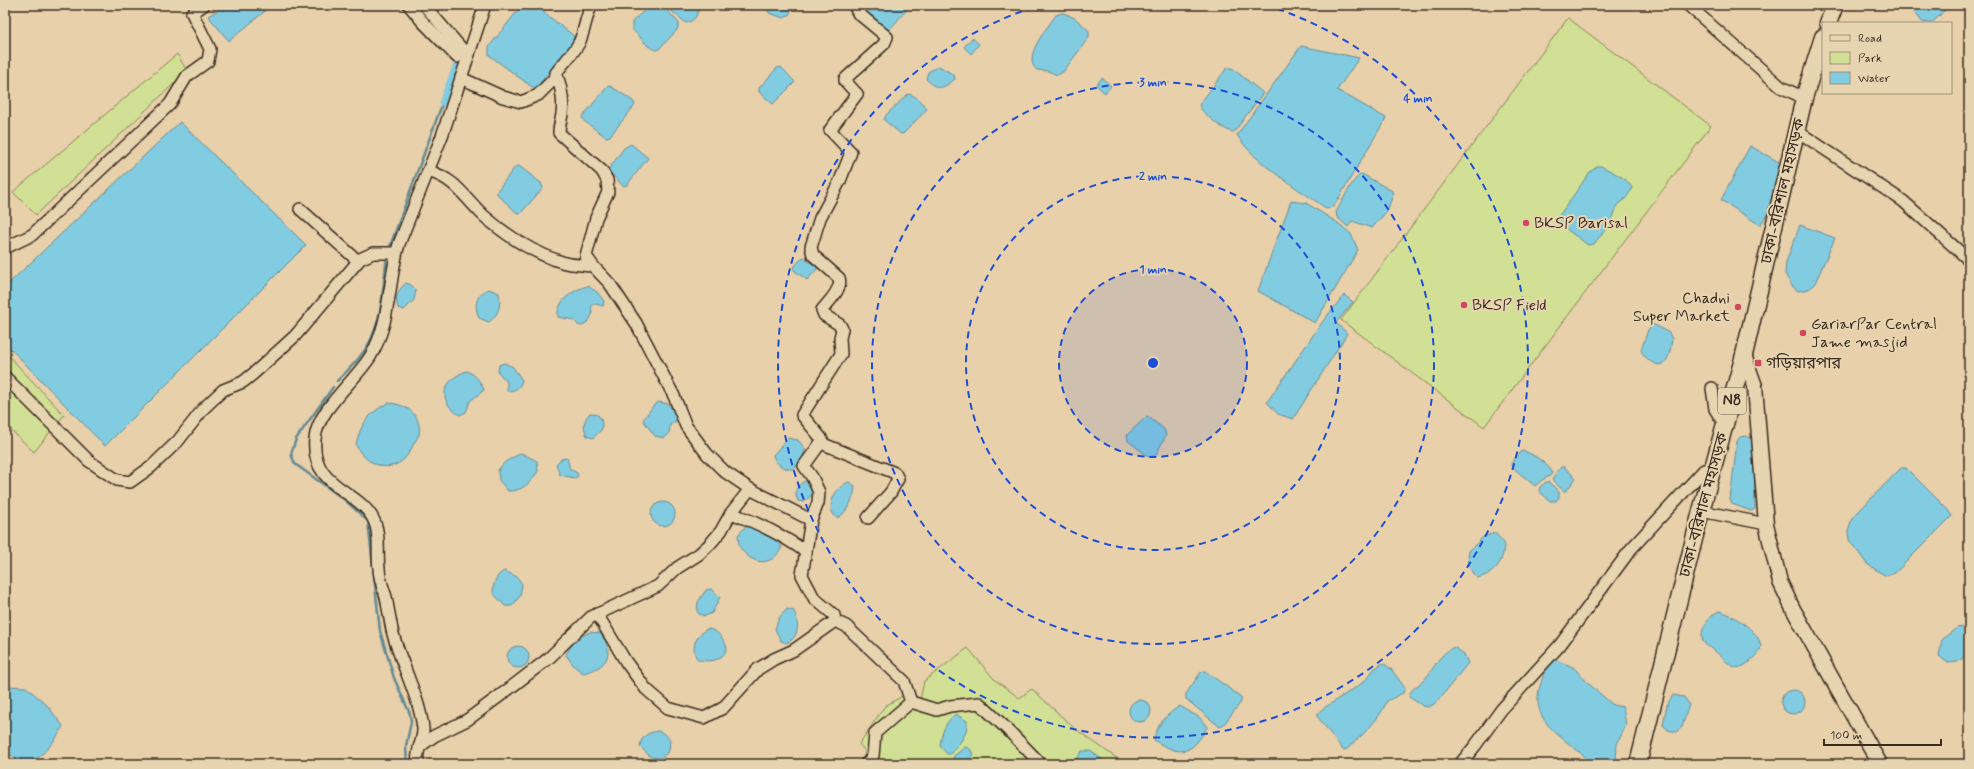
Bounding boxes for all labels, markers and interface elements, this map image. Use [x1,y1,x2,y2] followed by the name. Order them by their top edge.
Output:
[1822,22,1952,94] legend
[1858,31,1882,47] text: Road
[1858,51,1882,67] text: Park
[1858,71,1890,87] text: Water
[1139,75,1167,91] text: 3 min
[1403,91,1433,107] text: 4 min
[1756,115,1810,267] street label: ঢাকা-বরিশাল মহাসড়ক
[1139,169,1167,185] text: 2 min
[1534,213,1628,234] place label: BKSP Barisal
[1521,218,1531,228] marker: BKSP Barisal
[1139,262,1167,278] text: 1 min
[1633,288,1731,327] place label: Chadni Super Market
[1472,295,1547,316] place label: BKSP Field
[1459,300,1469,310] marker: BKSP Field
[1733,302,1743,312] marker: Chadni Super Market
[1811,314,1937,353] place label: GariarPar Central Jame masjid
[1798,328,1808,338] marker: GariarPar Central Jame masjid
[1766,353,1842,374] place label: গড়িয়ারপার
[1146,356,1160,370] centre of rings
[1753,358,1763,368] marker: গড়িয়ারপার
[1718,388,1746,414] road number: N8
[1674,429,1734,581] street label: ঢাকা-বরিশাল মহাসড়ক
[1824,721,1941,747] scale bar
[1830,728,1862,744] text: 100 m

